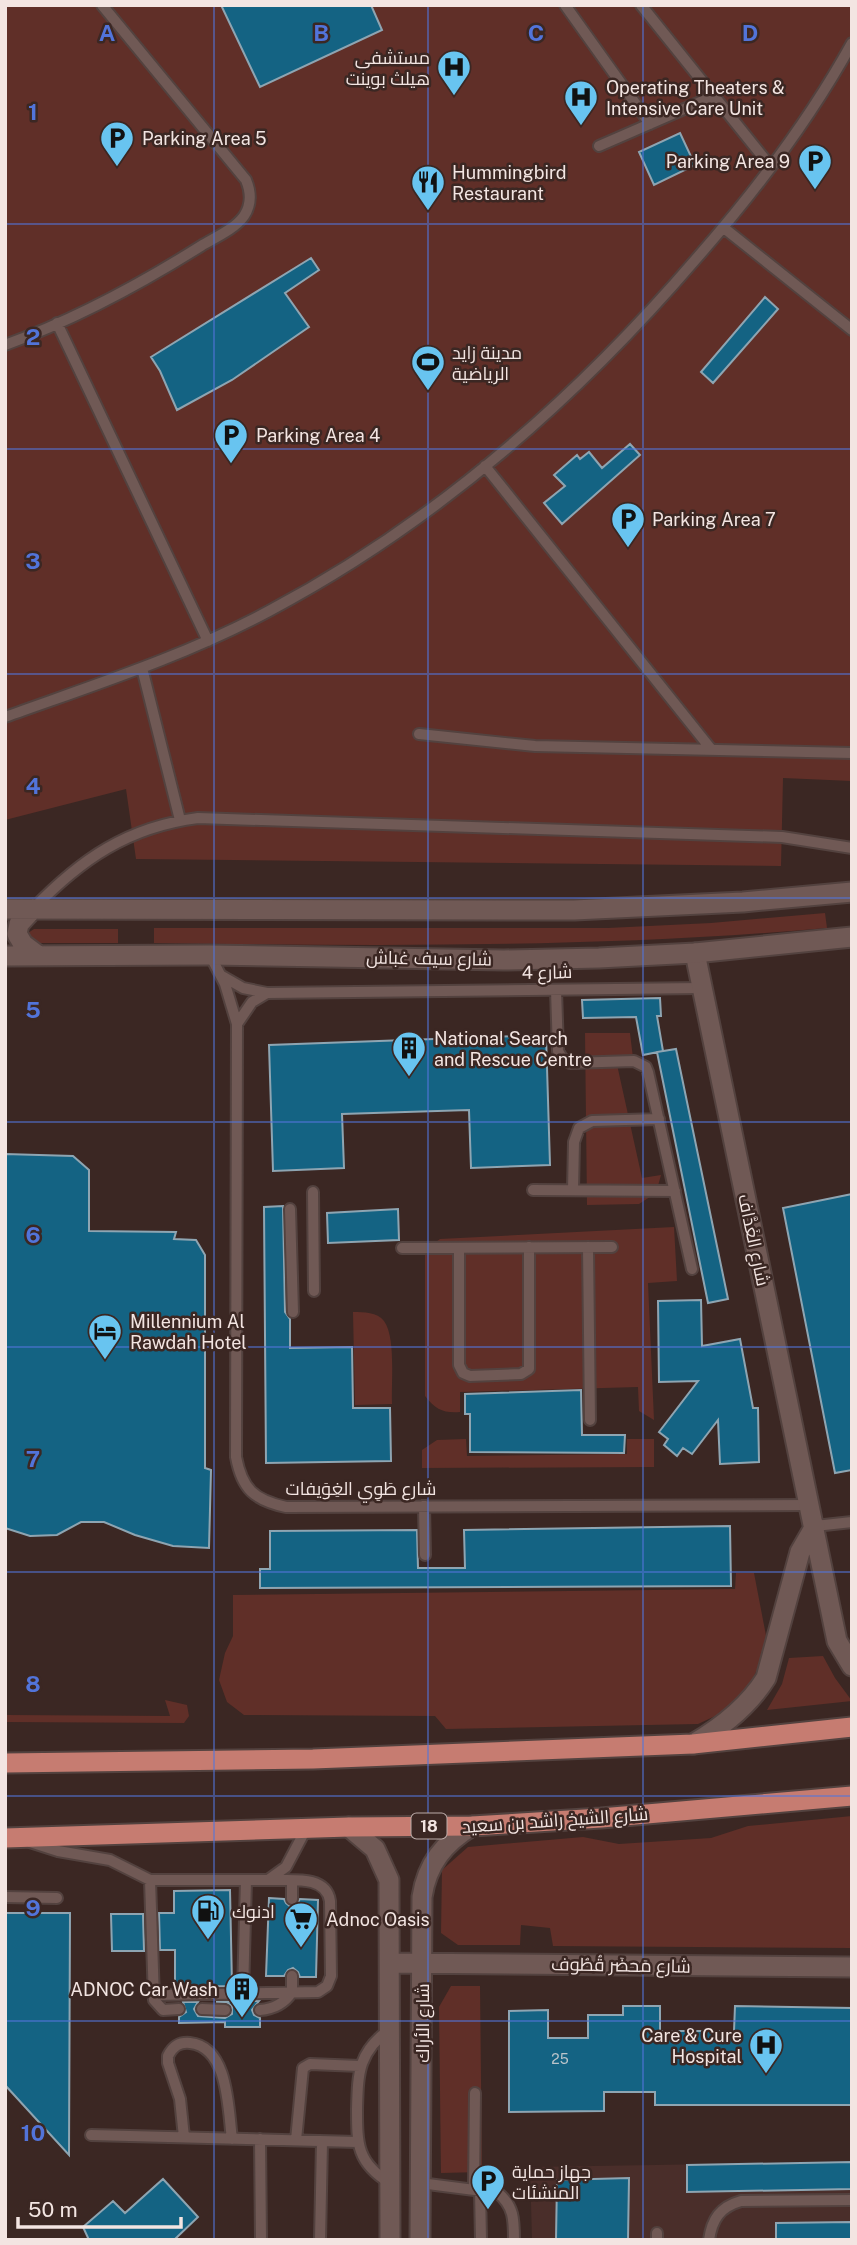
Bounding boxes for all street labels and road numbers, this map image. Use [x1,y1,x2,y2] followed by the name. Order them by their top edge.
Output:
[366,946,492,972] street label: شارع سيف غباش
[522,961,573,985] street label: شارع 4
[732,1192,774,1288] street label: شارع الغَدَّاف
[285,1478,437,1503] street label: شارع طَوِي الغِوَيفات
[461,1803,649,1839] street label: شارع الشيخ راشد بن سعيد
[412,1814,446,1838] road number: 18
[551,1953,691,1979] street label: شارع مَحضَر قُطُوف
[412,1983,435,2063] street label: شارع الأراك

